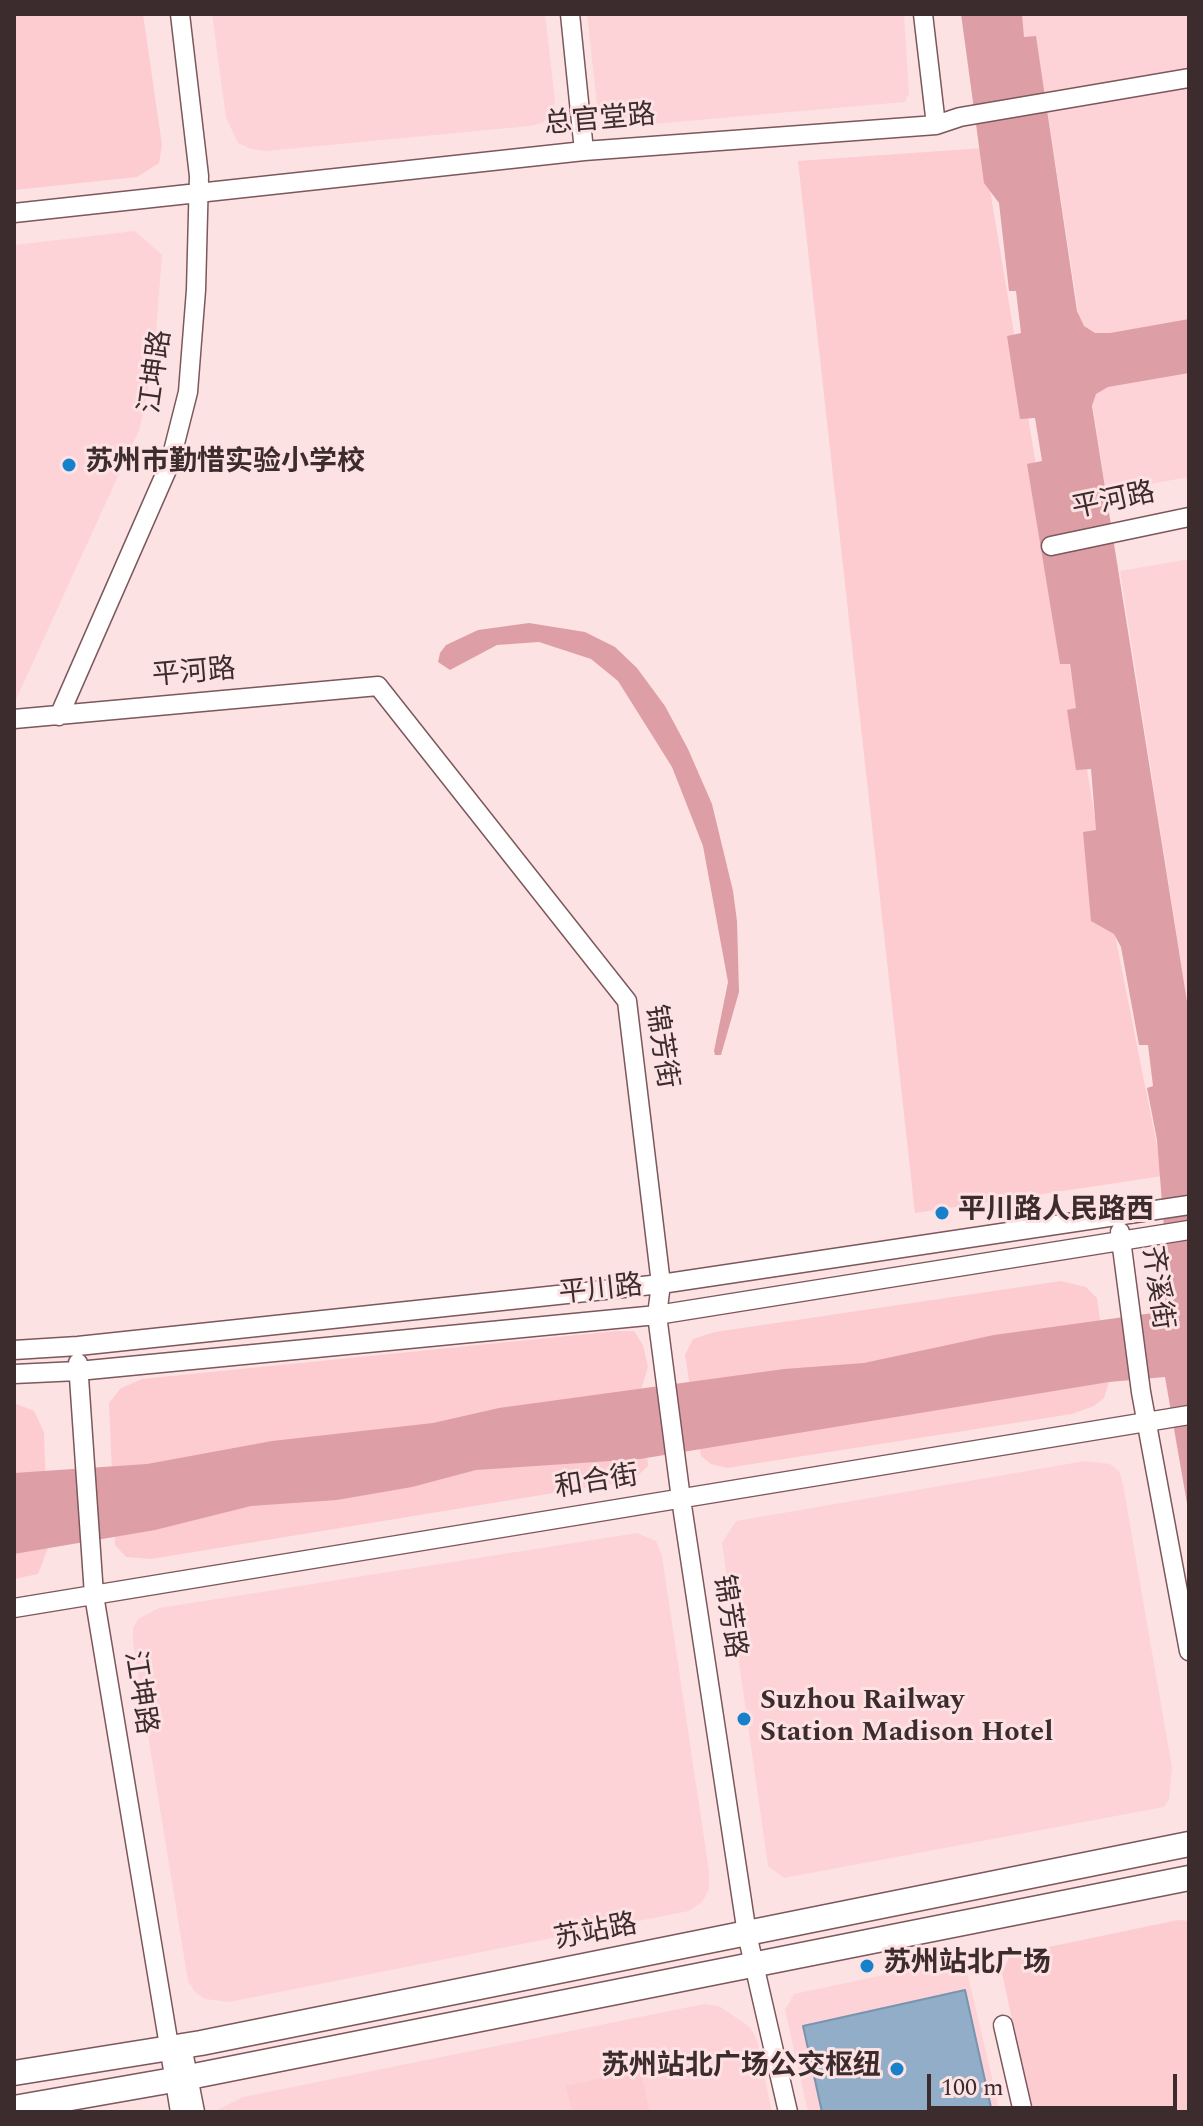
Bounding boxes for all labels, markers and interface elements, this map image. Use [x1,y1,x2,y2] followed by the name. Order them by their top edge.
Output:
[543,100,657,144] street label: 总官堂路
[136,328,180,416] street label: 江坤路
[85,448,365,482] place label: 苏州市勤惜实验小学校
[60,456,78,474] marker: 苏州市勤惜实验小学校
[1069,478,1159,528] street label: 平河路
[151,655,237,695] street label: 平河路
[636,1003,682,1091] street label: 锦芳街
[958,1196,1154,1230] place label: 平川路人民路西
[933,1204,951,1222] marker: 平川路人民路西
[1133,1244,1177,1332] street label: 齐溪街
[557,1271,645,1313] street label: 平川路
[553,1461,641,1507] street label: 和合街
[704,1573,750,1661] street label: 锦芳路
[115,1649,161,1737] street label: 江坤路
[760,1686,1053,1752] place label: Suzhou Railway Station Madison Hotel
[735,1710,753,1728] marker: Suzhou Railway Station Madison Hotel
[552,1909,640,1959] street label: 苏站路
[883,1949,1051,1983] place label: 苏州站北广场
[858,1957,876,1975] marker: 苏州站北广场
[601,2052,881,2086] place label: 苏州站北广场公交枢纽
[931,2058,1181,2108] scale bar
[888,2060,906,2078] marker: 苏州站北广场公交枢纽
[941,2070,1004,2106] text: 100 m

